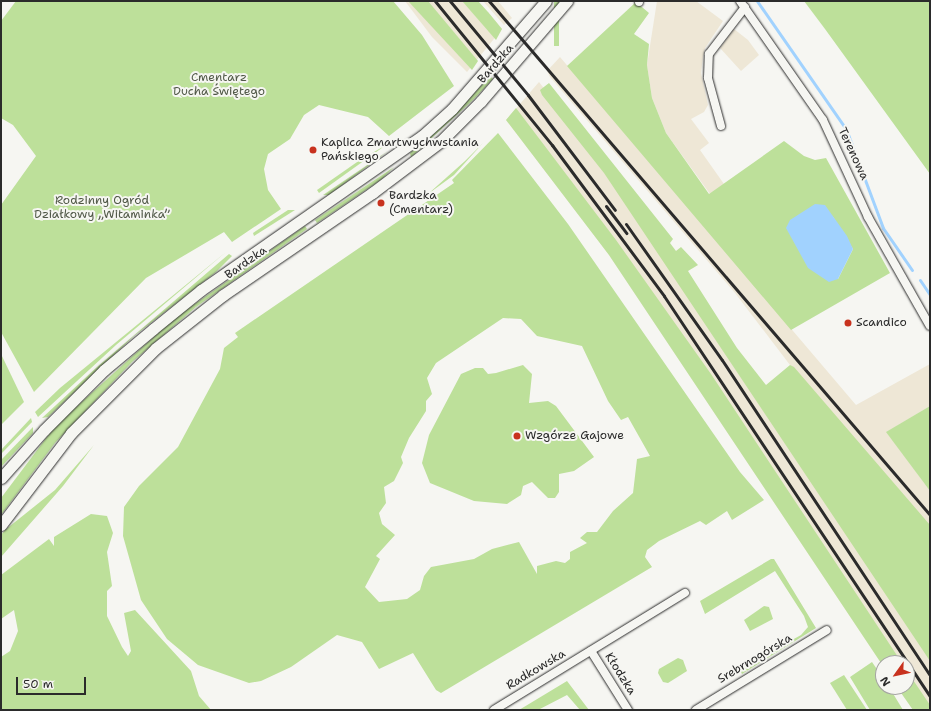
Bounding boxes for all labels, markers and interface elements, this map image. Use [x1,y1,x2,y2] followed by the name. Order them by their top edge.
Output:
[475,41,517,87] street label: Bardzka
[173,71,265,99] park label: Cmentarz Ducha Świętego
[835,125,871,183] street label: Terenowa
[321,136,478,164] place label: Kaplica Zmartwychwstania Pańskiego
[308,145,318,155] marker: Kaplica Zmartwychwstania Pańskiego
[389,189,453,217] place label: Bardzka (Cmentarz)
[34,194,170,222] park label: Rodzinny Ogród Działkowy „Witaminka”
[376,198,386,208] marker: Bardzka (Cmentarz)
[222,243,270,283] street label: Bardzka
[856,316,907,330] place label: Scandico
[843,318,853,328] marker: Scandico
[525,429,624,443] place label: Wzgórze Gajowe
[512,431,522,441] marker: Wzgórze Gajowe
[715,631,795,687] street label: Srebrnogórska
[504,647,568,693] street label: Radkowska
[601,650,639,698] street label: Kłodzka
[875,655,915,695] north arrow
[18,669,88,695] scale bar
[877,674,894,689] text: N
[23,676,53,692] text: 50 m

